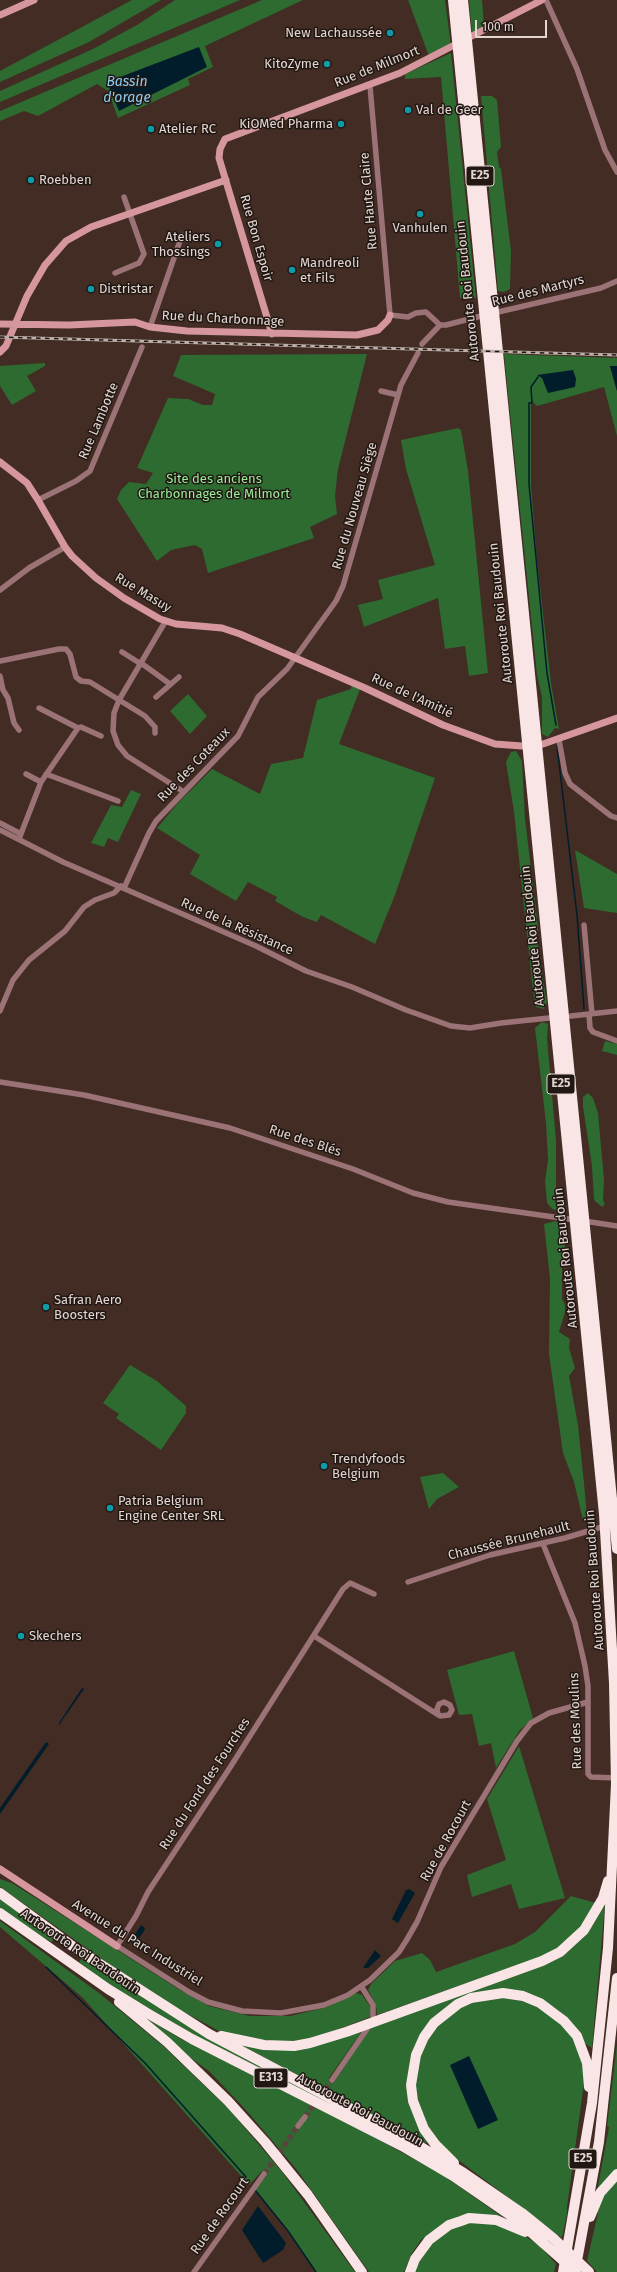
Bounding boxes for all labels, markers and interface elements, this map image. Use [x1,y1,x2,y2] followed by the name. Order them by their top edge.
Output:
[477,12,549,38] scale bar
[482,20,514,34] text: 100 m
[285,25,382,41] place label: New Lachaussée
[385,28,395,38] marker: New Lachaussée
[332,43,422,91] street label: Rue de Milmort
[264,56,319,72] place label: KitoZyme
[322,59,332,69] marker: KitoZyme
[103,74,151,106] water label: Bassin d'orage
[416,102,483,118] place label: Val de Geer
[403,105,413,115] marker: Val de Geer
[239,116,333,132] place label: KiOMed Pharma
[336,119,346,129] marker: KiOMed Pharma
[159,121,216,137] place label: Atelier RC
[146,124,156,134] marker: Atelier RC
[357,152,381,250] street label: Rue Haute Claire
[466,166,494,186] road number: E25
[39,172,91,188] place label: Roebben
[26,175,36,185] marker: Roebben
[236,193,276,283] street label: Rue Bon Espoir
[415,209,425,219] marker: Vanhulen
[392,220,448,236] place label: Vanhulen
[453,220,483,362] street label: Autoroute Roi Baudouin
[152,229,210,260] place label: Ateliers Thossings
[213,239,223,249] marker: Ateliers Thossings
[300,255,359,286] place label: Mandreoli et Fils
[287,265,297,275] marker: Mandreoli et Fils
[490,272,586,310] street label: Rue des Martyrs
[99,281,153,297] place label: Distristar
[86,284,96,294] marker: Distristar
[161,308,285,330] street label: Rue du Charbonnage
[76,380,122,462] street label: Rue Lambotte
[329,441,381,571] street label: Rue du Nouveau Siège
[138,471,290,502] park label: Site des anciens Charbonnages de Milmort
[486,542,516,684] street label: Autoroute Roi Baudouin
[112,570,174,616] street label: Rue Masuy
[369,670,455,722] street label: Rue de l'Amitié
[155,725,233,805] street label: Rue des Coteaux
[518,865,548,1007] street label: Autoroute Roi Baudouin
[178,895,296,959] street label: Rue de la Résistance
[547,1074,575,1094] road number: E25
[267,1122,343,1160] street label: Rue des Blés
[551,1187,581,1329] street label: Autoroute Roi Baudouin
[54,1292,122,1323] place label: Safran Aero Boosters
[41,1302,51,1312] marker: Safran Aero Boosters
[332,1451,405,1482] place label: Trendyfoods Belgium
[319,1461,329,1471] marker: Trendyfoods Belgium
[118,1493,224,1524] place label: Patria Belgium Engine Center SRL
[105,1503,115,1513] marker: Patria Belgium Engine Center SRL
[582,1509,608,1651] street label: Autoroute Roi Baudouin
[446,1518,572,1564] street label: Chaussée Brunehault
[29,1628,82,1644] place label: Skechers
[16,1631,26,1641] marker: Skechers
[567,1672,585,1770] street label: Rue des Moulins
[156,1715,254,1853] street label: Rue du Fond des Fourches
[417,1798,475,1884] street label: Rue de Rocourt
[69,1896,205,1990] street label: Avenue du Parc Industriel
[17,1906,143,1998] street label: Autoroute Roi Baudouin
[254,2068,288,2088] road number: E313
[294,2070,426,2150] street label: Autoroute Roi Baudouin
[569,2149,597,2169] road number: E25
[188,2175,252,2257] street label: Rue de Rocourt

